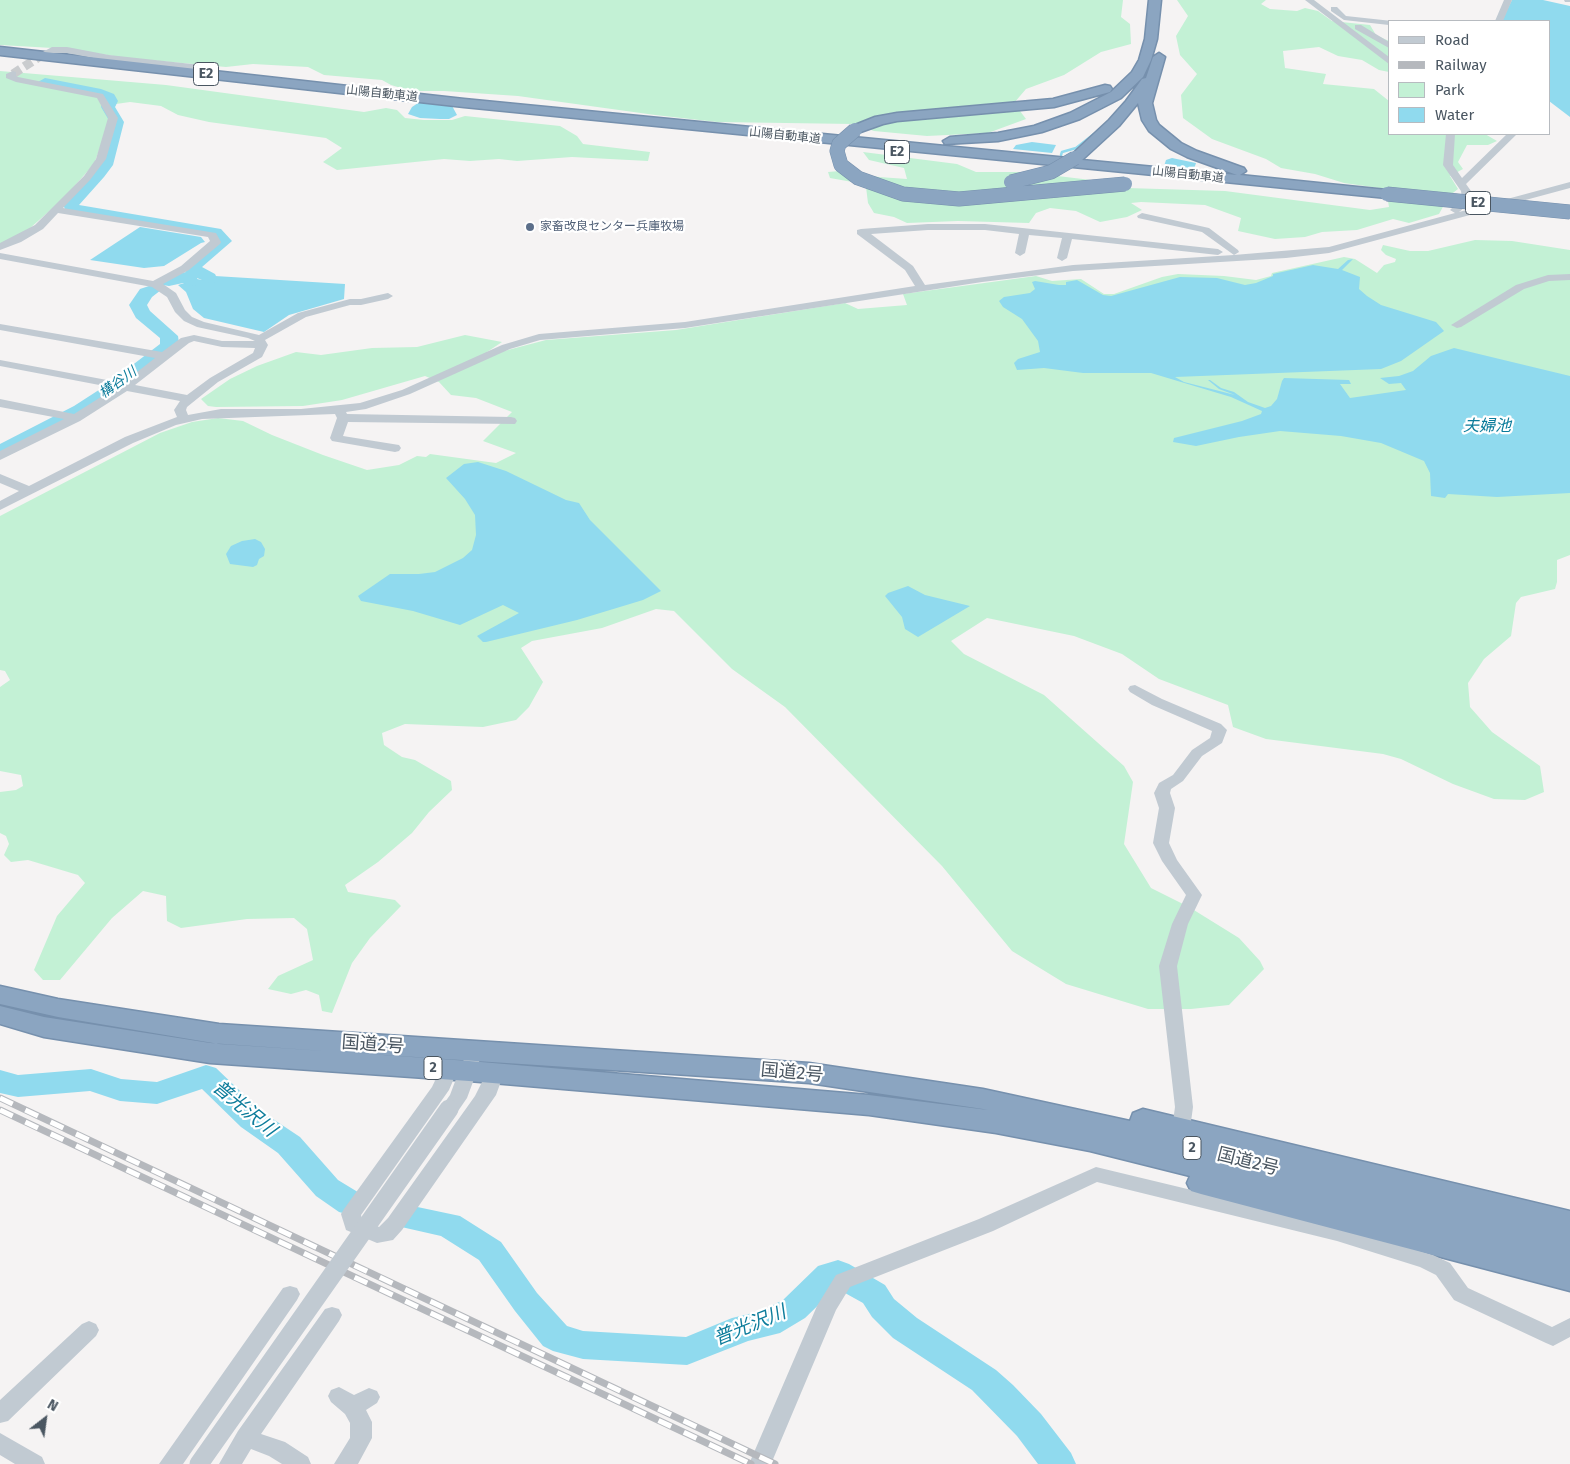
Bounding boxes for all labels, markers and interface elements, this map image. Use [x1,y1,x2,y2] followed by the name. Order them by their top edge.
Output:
[1388,20,1550,135] legend
[1435,31,1470,49] text: Road
[1435,56,1487,74] text: Railway
[194,62,218,86] road number: E2
[1435,81,1465,99] text: Park
[345,83,419,105] street label: 山陽自動車道
[1435,106,1474,124] text: Water
[748,125,822,147] street label: 山陽自動車道
[884,140,910,163] road number: E2
[1151,164,1225,186] street label: 山陽自動車道
[1466,192,1490,214] road number: E2
[540,220,684,234] place label: 家畜改良センター兵庫牧場
[524,221,536,233] marker: 家畜改良センター兵庫牧場
[96,364,140,402] water label: 構谷川
[1463,417,1511,437] water label: 夫婦池
[341,1032,405,1058] street label: 国道2号
[424,1056,442,1080] road number: 2
[760,1059,824,1087] street label: 国道2号
[208,1076,280,1142] water label: 普光沢川
[1183,1136,1201,1160] road number: 2
[1215,1144,1281,1180] street label: 国道2号
[710,1301,790,1351] water label: 普光沢川
[20,1394,70,1444] north arrow
[44,1396,61,1415] text: N

